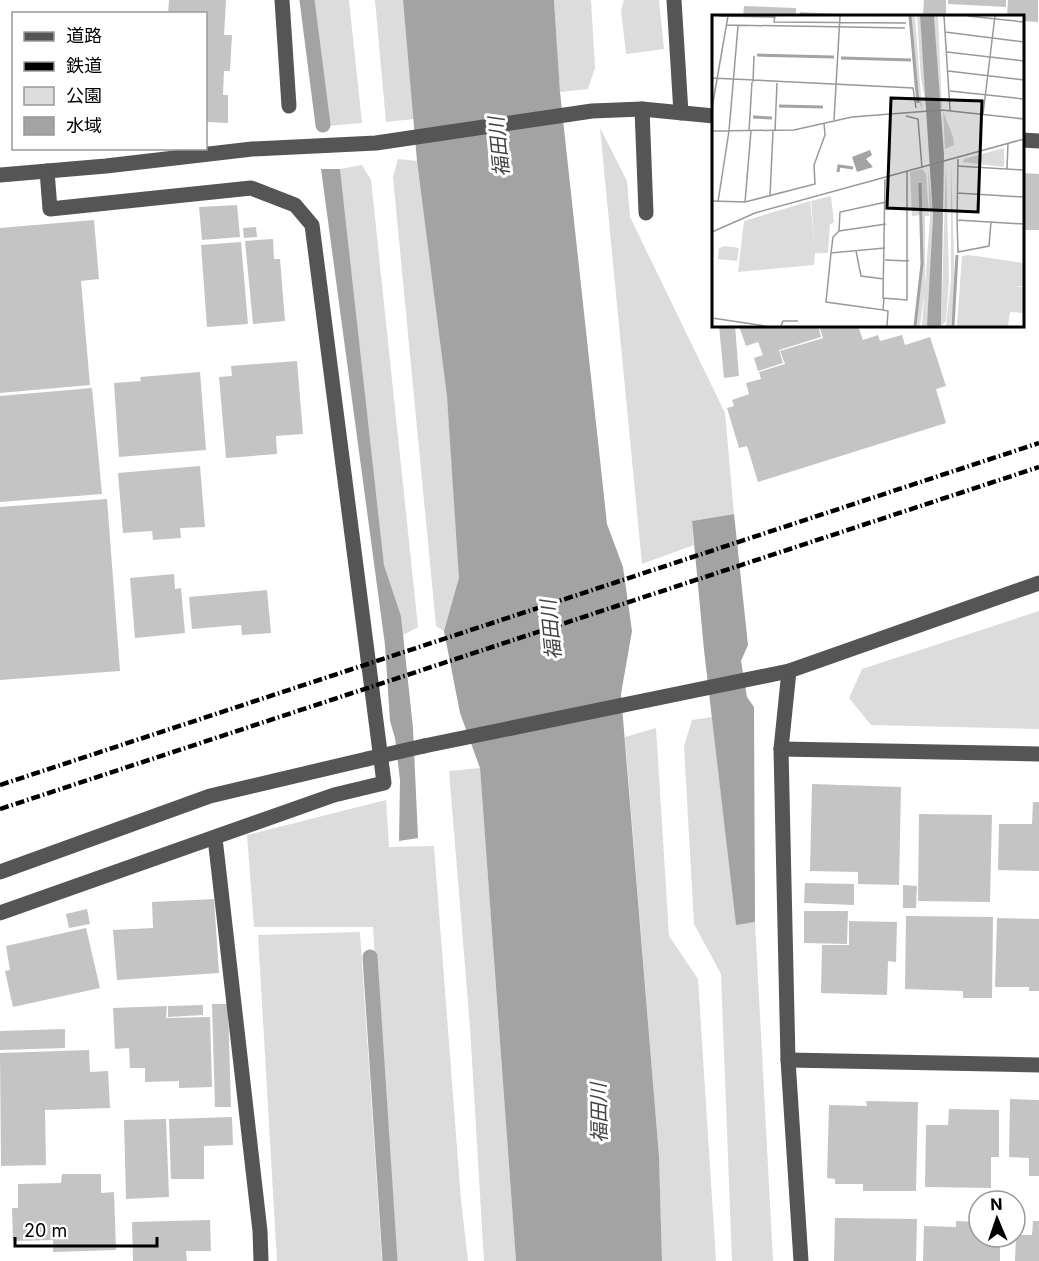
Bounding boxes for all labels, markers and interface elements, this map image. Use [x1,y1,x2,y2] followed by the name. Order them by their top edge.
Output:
[12,12,207,150] legend
[712,15,1024,327] inset map
[66,25,102,46] text: 道路
[66,55,102,76] text: 鉄道
[66,85,102,106] text: 公園
[484,114,514,178] water label: 福田川
[66,115,102,136] text: 水域
[536,597,566,661] water label: 福田川
[586,1081,612,1143] water label: 福田川
[967,1189,1027,1249] north arrow
[990,1194,1003,1214] text: N
[15,1210,158,1248] scale bar
[24,1220,67,1241] text: 20 m

